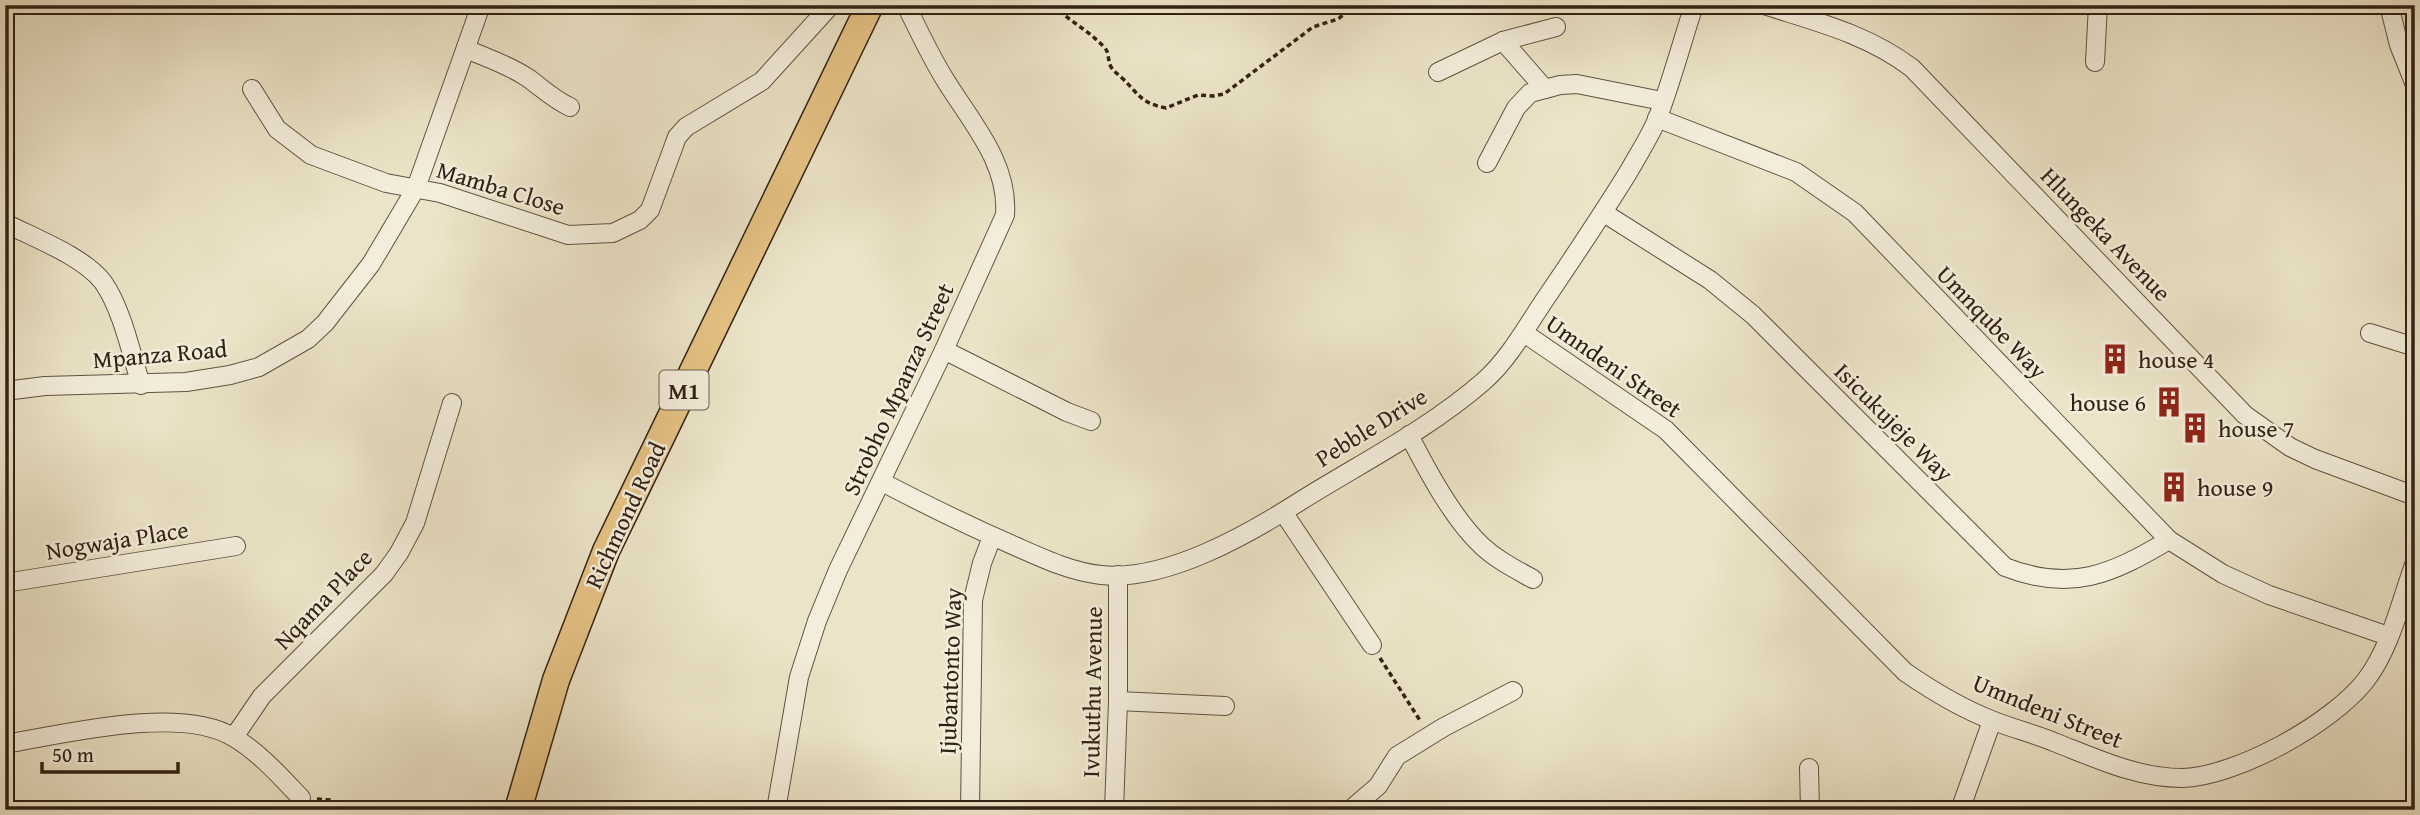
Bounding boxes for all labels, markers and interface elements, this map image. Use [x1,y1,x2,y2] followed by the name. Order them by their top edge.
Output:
[433,152,569,224] street label: Mamba Close
[2033,159,2179,309] street label: Hlungeka Avenue
[1929,257,2055,387] street label: Umnqube Way
[833,277,963,501] street label: Strobho Mpanza Street
[1539,306,1690,426] street label: Umndeni Street
[91,331,229,377] street label: Mpanza Road
[2098,342,2132,376] building icon: house 4
[2138,342,2214,377] place label: house 4
[1827,355,1962,490] street label: Isicukujeje Way
[660,370,708,410] road number: M1
[1308,379,1434,475] street label: Pebble Drive
[2070,385,2146,420] place label: house 6
[2152,385,2186,419] building icon: house 6
[2178,411,2212,445] building icon: house 7
[2218,411,2294,446] place label: house 7
[576,436,674,594] street label: Richmond Road
[2157,470,2191,504] building icon: house 9
[2197,470,2273,505] place label: house 9
[43,511,191,569] street label: Nogwaja Place
[266,541,380,657] street label: Nqama Place
[930,587,970,755] street label: Ijubantonto Way
[1073,606,1111,778] street label: Ivukuthu Avenue
[1968,665,2129,757] street label: Umndeni Street
[42,731,178,775] scale bar
[52,739,94,770] text: 50 m

